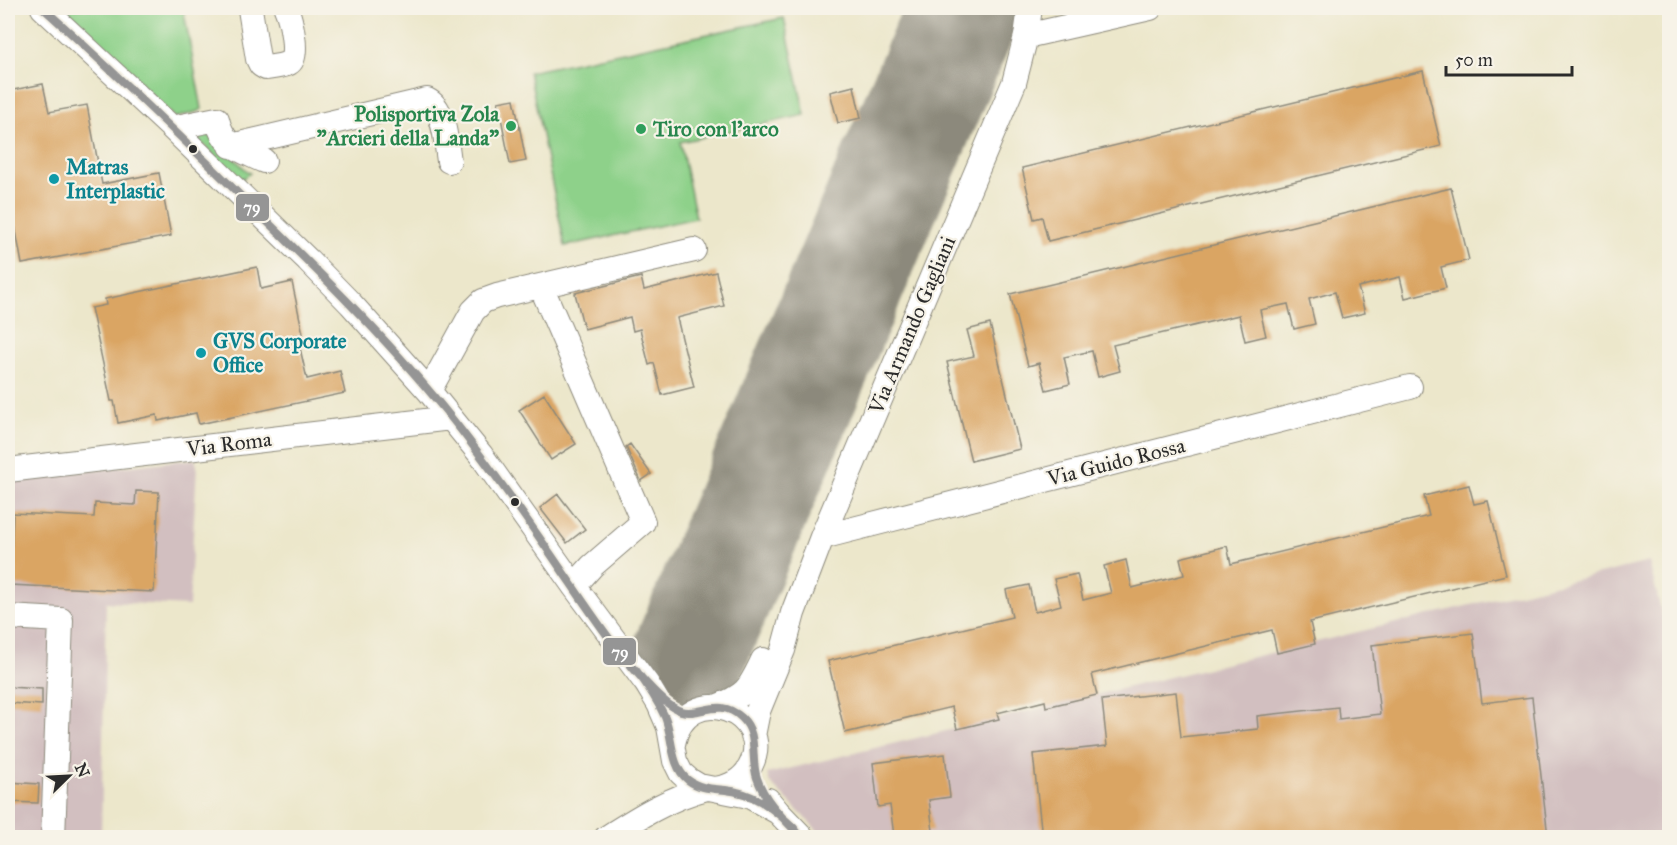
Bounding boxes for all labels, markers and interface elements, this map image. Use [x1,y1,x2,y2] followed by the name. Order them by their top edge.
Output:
[1446,39,1572,77] scale bar
[1455,49,1493,71] text: 50 m
[317,101,500,151] place label: Polisportiva Zola "Arcieri della Landa"
[652,116,779,142] place label: Tiro con l'arco
[504,119,518,133] marker: Polisportiva Zola "Arcieri della Landa"
[634,122,648,136] marker: Tiro con l'arco
[187,143,199,155] unlabelled marker
[66,154,165,204] place label: Matras Interplastic
[47,172,61,186] marker: Matras Interplastic
[235,193,270,222] line badge: 79
[243,198,261,218] text: 79
[862,232,961,419] street label: Via Armando Gagliani
[213,328,347,378] place label: GVS Corporate Office
[194,346,208,360] marker: GVS Corporate Office
[184,426,273,462] street label: Via Roma
[1043,432,1188,492] street label: Via Guido Rossa
[509,496,521,508] unlabelled marker
[602,637,637,666] line badge: 79
[611,643,629,663] text: 79
[39,746,99,806] north arrow
[71,760,94,781] text: N

